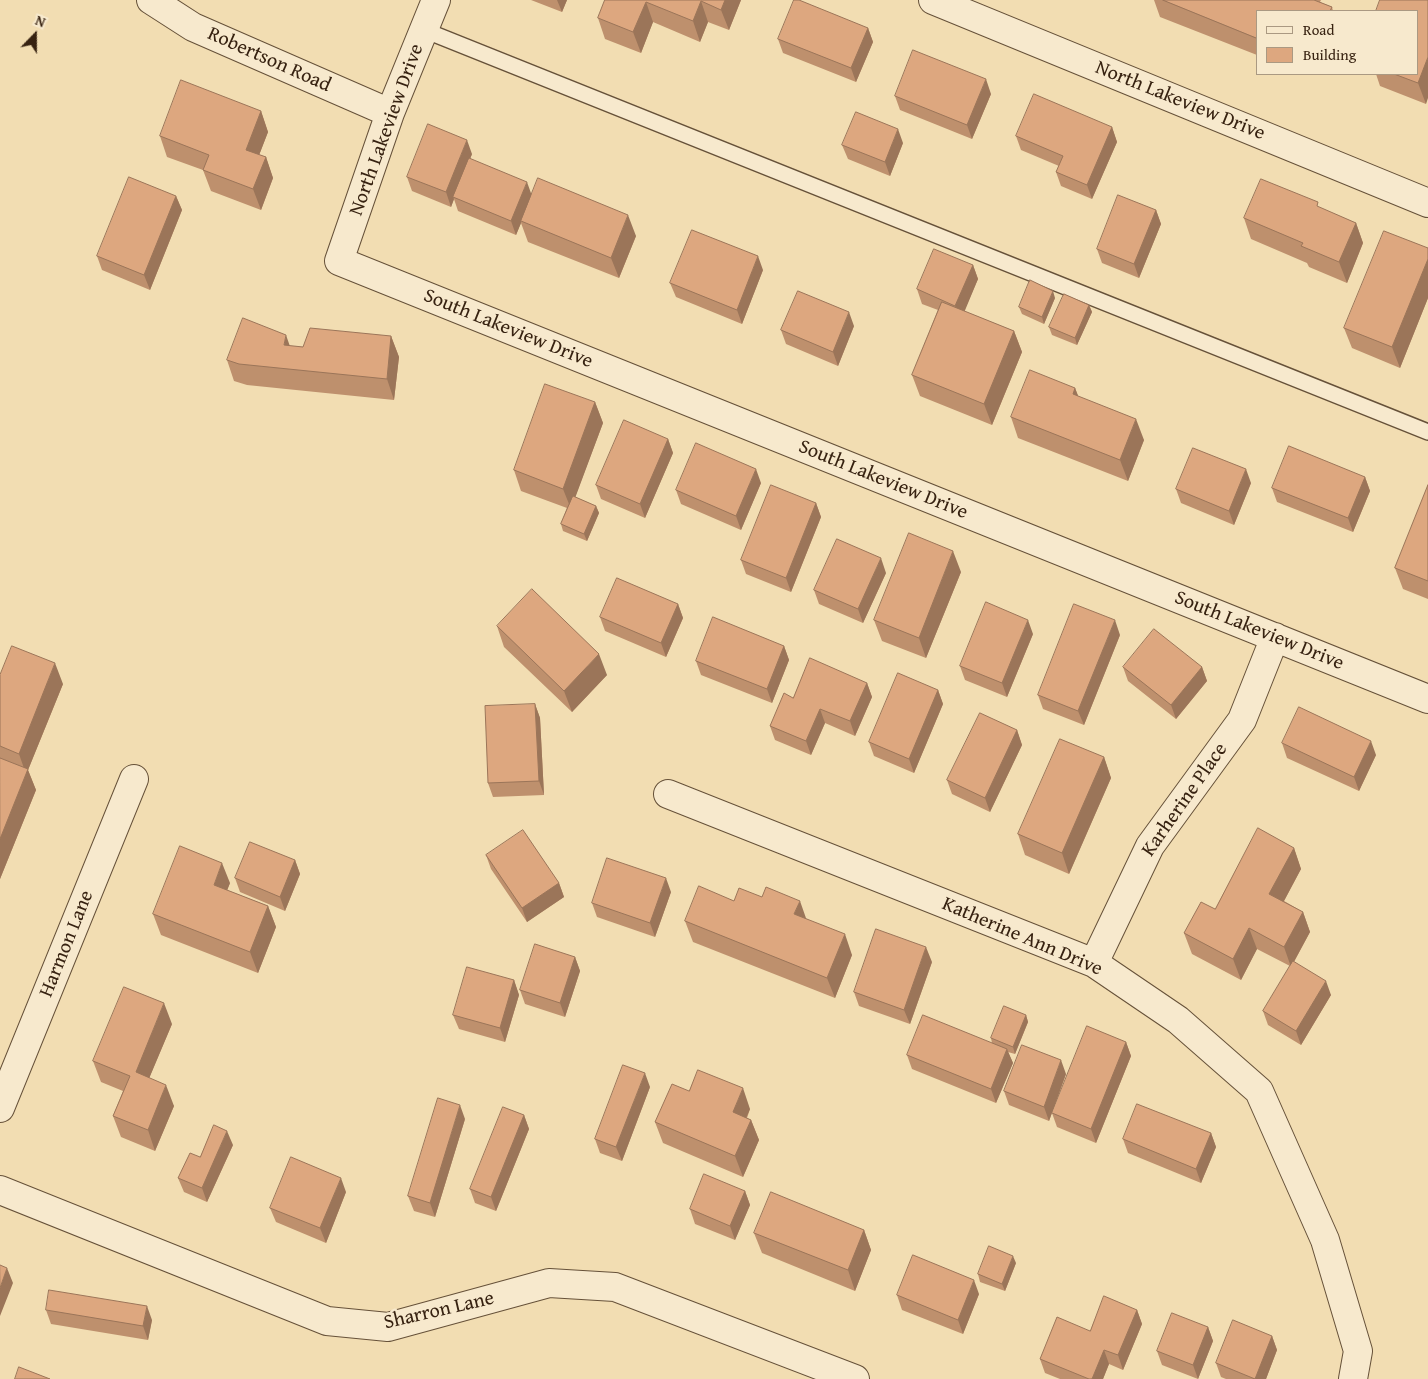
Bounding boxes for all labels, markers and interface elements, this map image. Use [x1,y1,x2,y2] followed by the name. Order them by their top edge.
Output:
[10,10,60,60] north arrow
[33,10,49,32] text: N
[1256,10,1418,75] legend
[1303,19,1334,40] text: Road
[204,22,334,98] street label: Robertson Road
[345,41,429,219] street label: North Lakeview Drive
[1303,44,1356,65] text: Building
[1092,56,1268,146] street label: North Lakeview Drive
[420,284,596,374] street label: South Lakeview Drive
[795,435,971,525] street label: South Lakeview Drive
[1171,586,1347,676] street label: South Lakeview Drive
[1137,739,1233,861] street label: Karherine Place
[35,887,99,1001] street label: Harmon Lane
[938,892,1106,982] street label: Katherine Ann Drive
[382,1287,496,1335] street label: Sharron Lane

